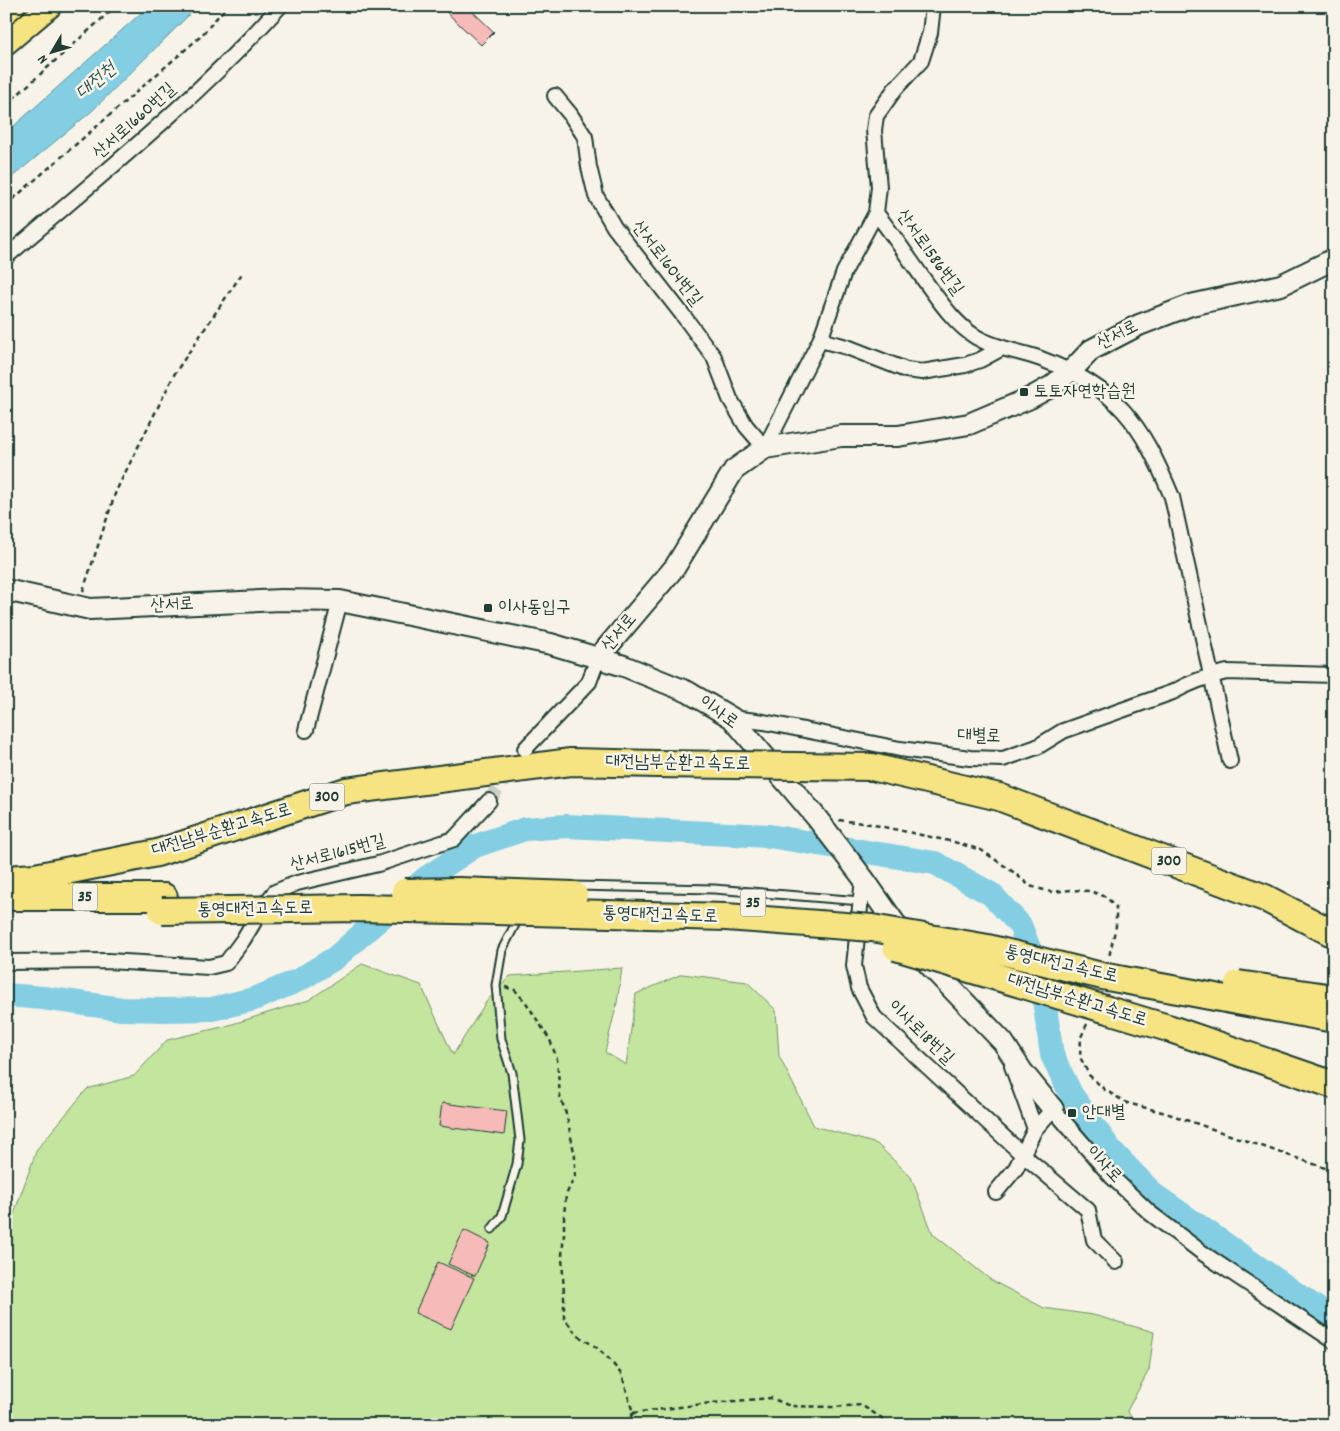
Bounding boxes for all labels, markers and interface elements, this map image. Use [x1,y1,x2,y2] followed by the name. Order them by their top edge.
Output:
[28,28,78,78] north arrow
[33,50,53,68] text: N
[71,56,125,107] water label: 대전천
[88,78,182,166] street label: 산서로1660번길
[889,205,969,302] street label: 산서로1586번길
[625,216,708,312] street label: 산서로1604번길
[1093,315,1143,357] street label: 산서로
[1034,380,1135,405] place label: 토토자연학습원
[1018,386,1030,398] marker: 토토자연학습원
[150,592,194,620] street label: 산서로
[498,596,570,621] place label: 이사동입구
[482,602,494,614] marker: 이사동입구
[596,608,644,658] street label: 산서로
[693,690,743,736] street label: 이사로
[957,724,1001,750] street label: 대별로
[605,750,751,778] street label: 대전남부순환고속도로
[310,784,344,810] road number: 300
[149,798,295,864] street label: 대전남부순환고속도로
[288,829,389,879] street label: 산서로1615번길
[1152,848,1186,874] road number: 300
[72,884,98,910] road number: 35
[740,890,766,916] road number: 35
[197,896,313,924] street label: 통영대전고속도로
[602,901,718,931] street label: 통영대전고속도로
[1002,940,1120,990] street label: 통영대전고속도로
[1004,968,1150,1034] street label: 대전남부순환고속도로
[881,995,959,1071] street label: 이사로18번길
[1082,1101,1125,1126] place label: 안대별
[1066,1107,1078,1119] marker: 안대별
[1079,1141,1127,1189] street label: 이사로

